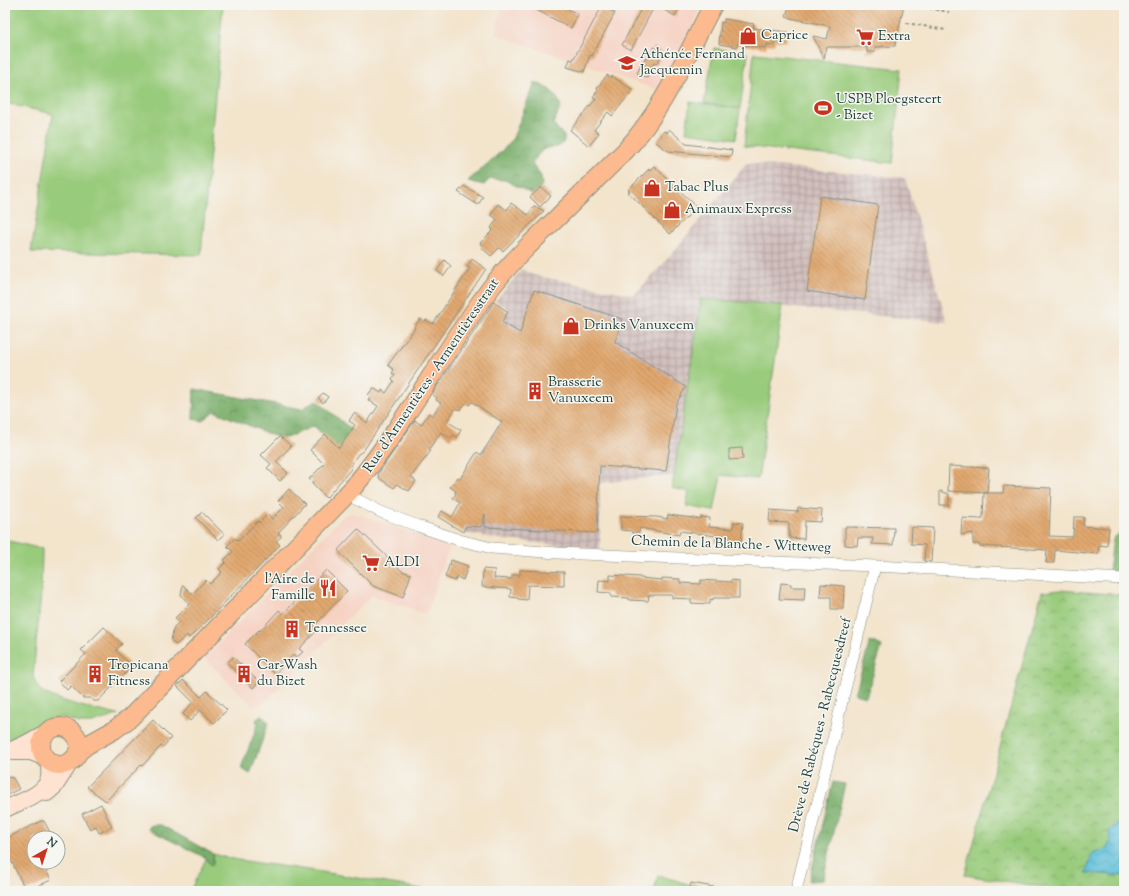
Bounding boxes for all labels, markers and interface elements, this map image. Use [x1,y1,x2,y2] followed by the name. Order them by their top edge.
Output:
[738,26,758,46] shop icon: Caprice
[761,26,808,46] place label: Caprice
[855,27,875,47] supermarket icon: Extra
[878,27,911,47] place label: Extra
[639,45,745,81] place label: Athénée Fernand Jacquemin
[617,53,637,73] school or university icon: Athénée Fernand Jacquemin
[836,90,942,126] place label: USPB Ploegsteert - Bizet
[813,98,833,118] sports icon: USPB Ploegsteert - Bizet
[642,178,662,198] shop icon: Tabac Plus
[665,178,728,198] place label: Tabac Plus
[662,200,682,220] shop icon: Animaux Express
[685,200,792,220] place label: Animaux Express
[359,275,505,477] street label: Rue d'Armentières - Armentièresstraat
[561,316,581,336] shop icon: Drinks Vanuxeem
[584,316,694,336] place label: Drinks Vanuxeem
[548,373,614,409] place label: Brasserie Vanuxeem
[525,381,545,401] building icon: Brasserie Vanuxeem
[631,532,832,558] street label: Chemin de la Blanche - Witteweg
[361,553,381,573] supermarket icon: ALDI
[384,553,420,573] place label: ALDI
[265,570,315,606] place label: l'Aire de Famille
[318,578,338,598] restaurant icon: l'Aire de Famille
[785,614,858,835] street label: Drève de Rabéques - Rabecquesdreef
[282,619,302,639] building icon: Tennessee
[305,619,367,639] place label: Tennessee
[108,656,169,692] place label: Tropicana Fitness
[257,656,318,692] place label: Car-Wash du Bizet
[85,664,105,684] building icon: Tropicana Fitness
[234,664,254,684] building icon: Car-Wash du Bizet
[26,830,66,870] north arrow
[42,833,60,852] text: N

